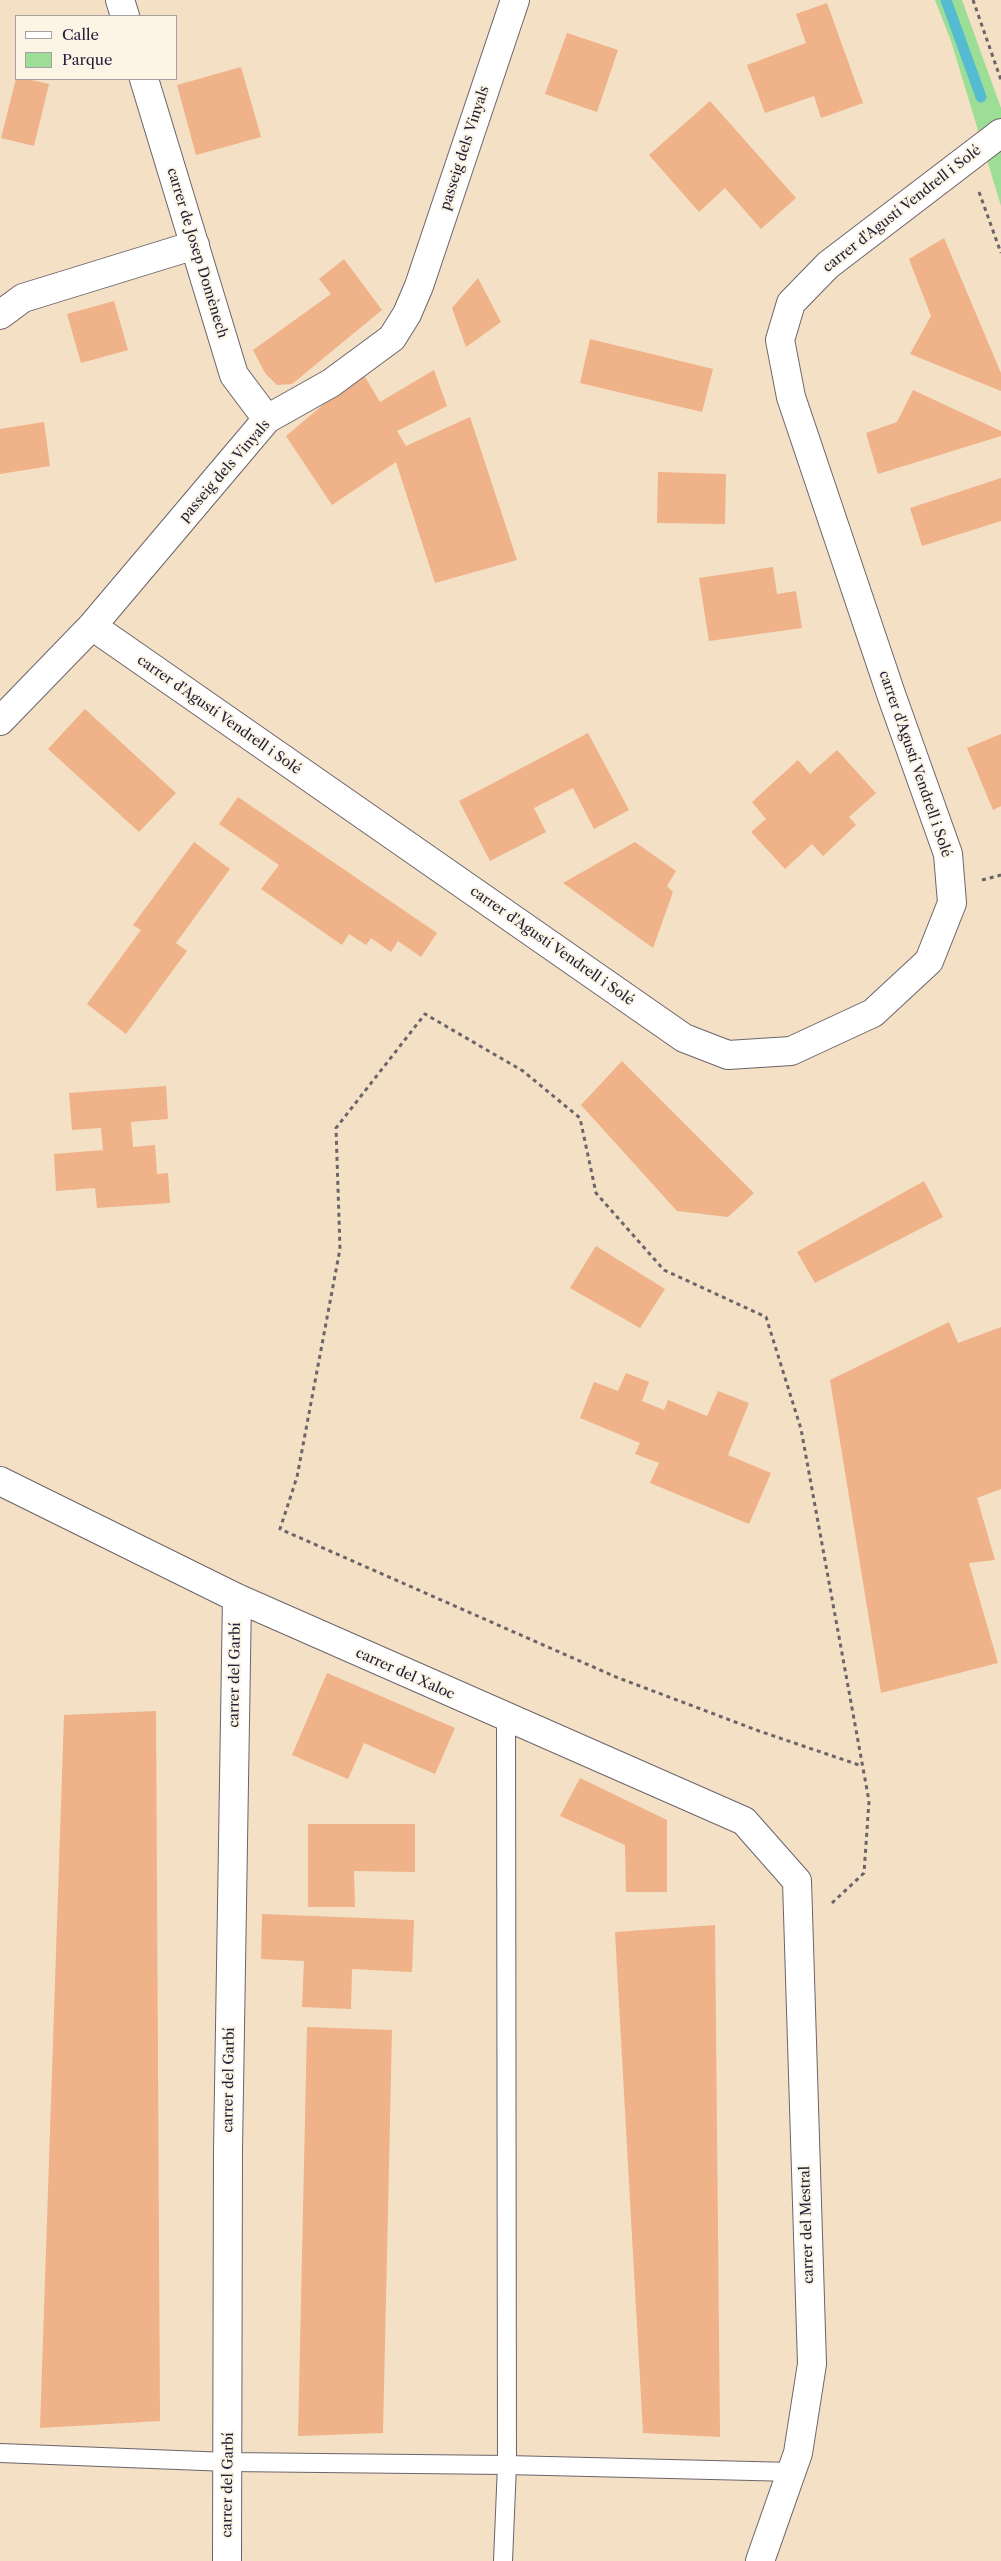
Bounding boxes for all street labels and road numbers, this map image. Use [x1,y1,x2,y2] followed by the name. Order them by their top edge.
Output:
[437,84,493,212] street label: passeig dels Vinyals
[819,142,985,276] street label: carrer d'Agustí Vendrell i Solé
[163,166,231,340] street label: carrer de Josep Domènech
[176,417,274,525] street label: passeig dels Vinyals
[134,652,304,778] street label: carrer d'Agustí Vendrell i Solé
[875,668,955,860] street label: carrer d'Agustí Vendrell i Solé
[467,883,637,1009] street label: carrer d'Agustí Vendrell i Solé
[226,1622,244,1728] street label: carrer del Garbí
[353,1645,457,1703] street label: carrer del Xaloc
[220,2027,238,2133] street label: carrer del Garbí
[797,2166,817,2284] street label: carrer del Mestral
[219,2432,237,2538] street label: carrer del Garbí

